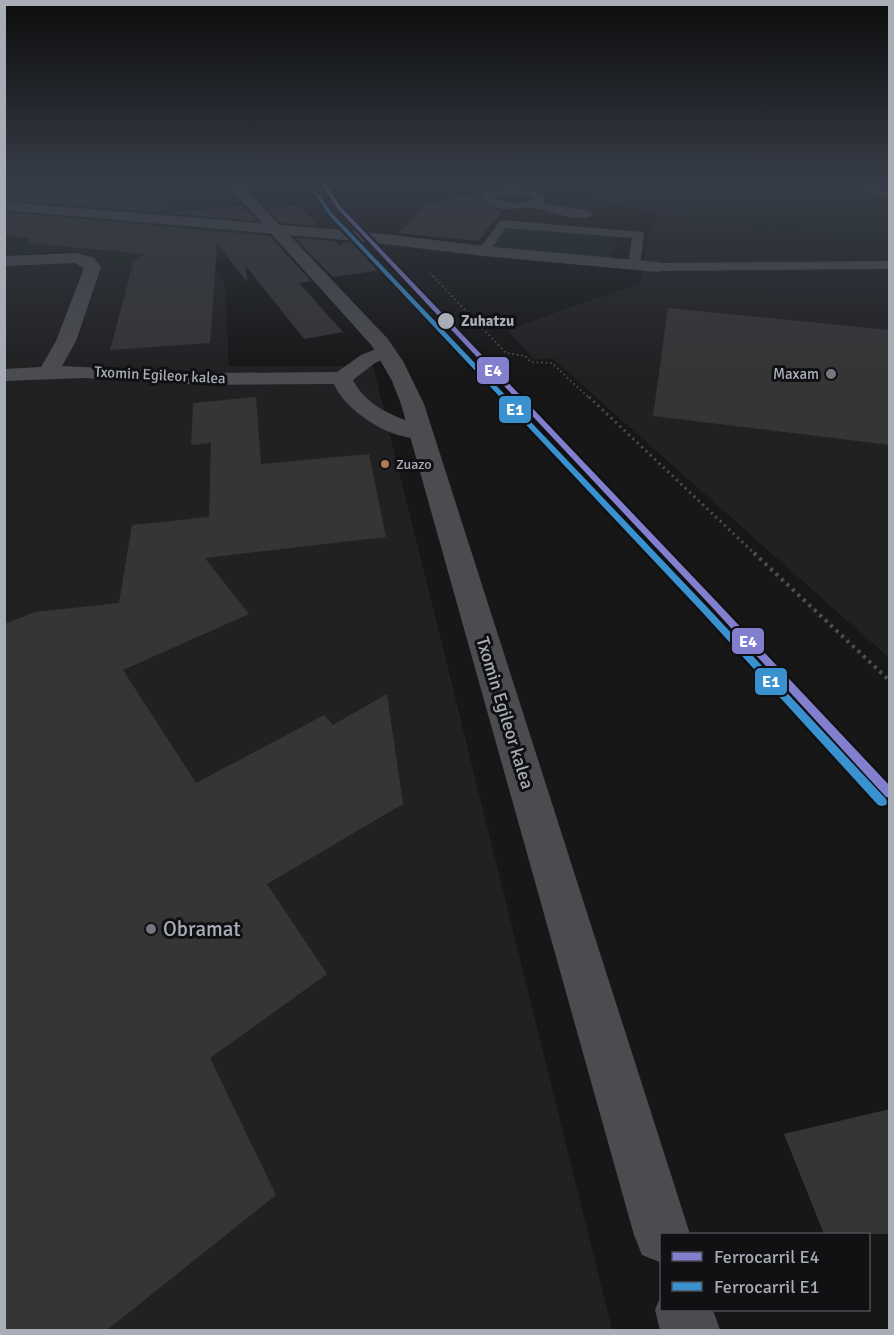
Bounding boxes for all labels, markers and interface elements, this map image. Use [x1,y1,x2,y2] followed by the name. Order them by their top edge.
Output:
[436,311,456,331] marker: Zuhatzu
[461,312,514,330] place label: Zuhatzu
[476,356,510,385] line badge: E4
[484,361,502,381] text: E4
[94,363,226,387] street label: Txomin Egileor kalea
[773,365,819,383] place label: Maxam
[824,367,838,381] marker: Maxam
[498,395,532,424] line badge: E1
[506,400,524,420] text: E1
[396,456,432,473] place label: Zuazo
[379,458,391,470] marker: Zuazo
[731,627,765,655] line badge: E4
[739,632,757,652] text: E4
[471,634,539,792] street label: Txomin Egileor kalea
[754,667,788,696] line badge: E1
[762,672,780,692] text: E1
[163,916,241,942] place label: Obramat
[144,922,158,936] marker: Obramat
[660,1233,870,1311] legend
[714,1246,820,1268] text: Ferrocarril E4
[714,1276,819,1298] text: Ferrocarril E1

